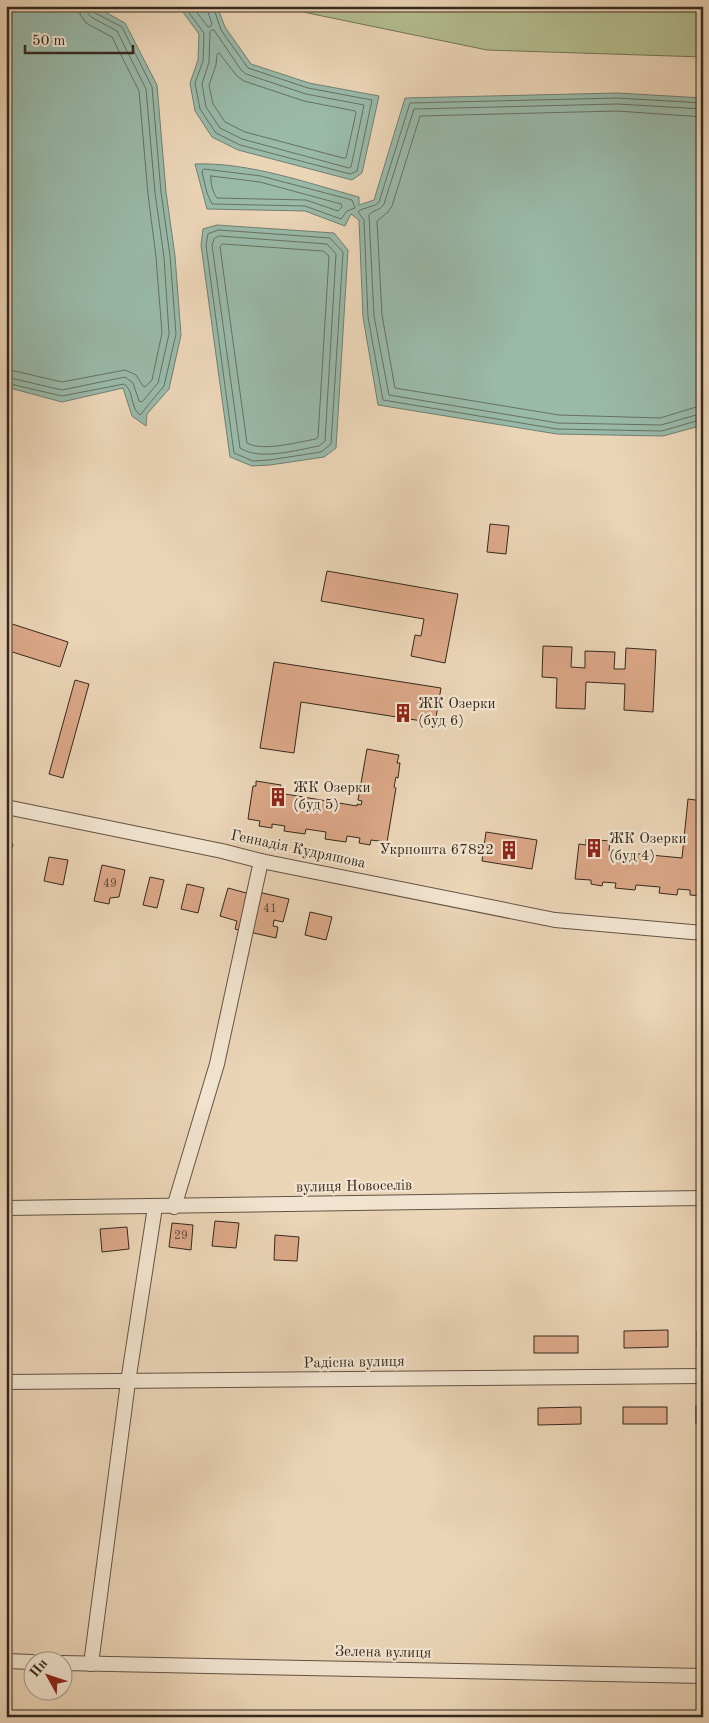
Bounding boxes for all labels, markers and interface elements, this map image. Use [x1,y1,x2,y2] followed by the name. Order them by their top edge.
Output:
[25,22,132,54] scale bar
[32,34,66,49] text: 50 m
[418,697,496,729] place label: ЖК Озерки (буд 6)
[392,702,414,724] building icon: ЖК Озерки (буд 6)
[293,781,371,813] place label: ЖК Озерки (буд 5)
[267,786,289,808] building icon: ЖК Озерки (буд 5)
[229,828,367,872] street label: Геннадія Кудряшова
[609,832,687,864] place label: ЖК Озерки (буд 4)
[583,837,605,859] building icon: ЖК Озерки (буд 4)
[498,839,520,861] building icon: Укрпошта 67822
[379,843,494,858] place label: Укрпошта 67822
[103,878,117,890] house number: 49
[263,903,277,915] house number: 41
[296,1178,412,1196] street label: вулиця Новоселів
[174,1230,188,1242] house number: 29
[303,1355,405,1371] street label: Радісна вулиця
[335,1645,432,1661] street label: Зелена вулиця
[22,1650,72,1700] north arrow
[27,1656,50,1680] text: Пн

